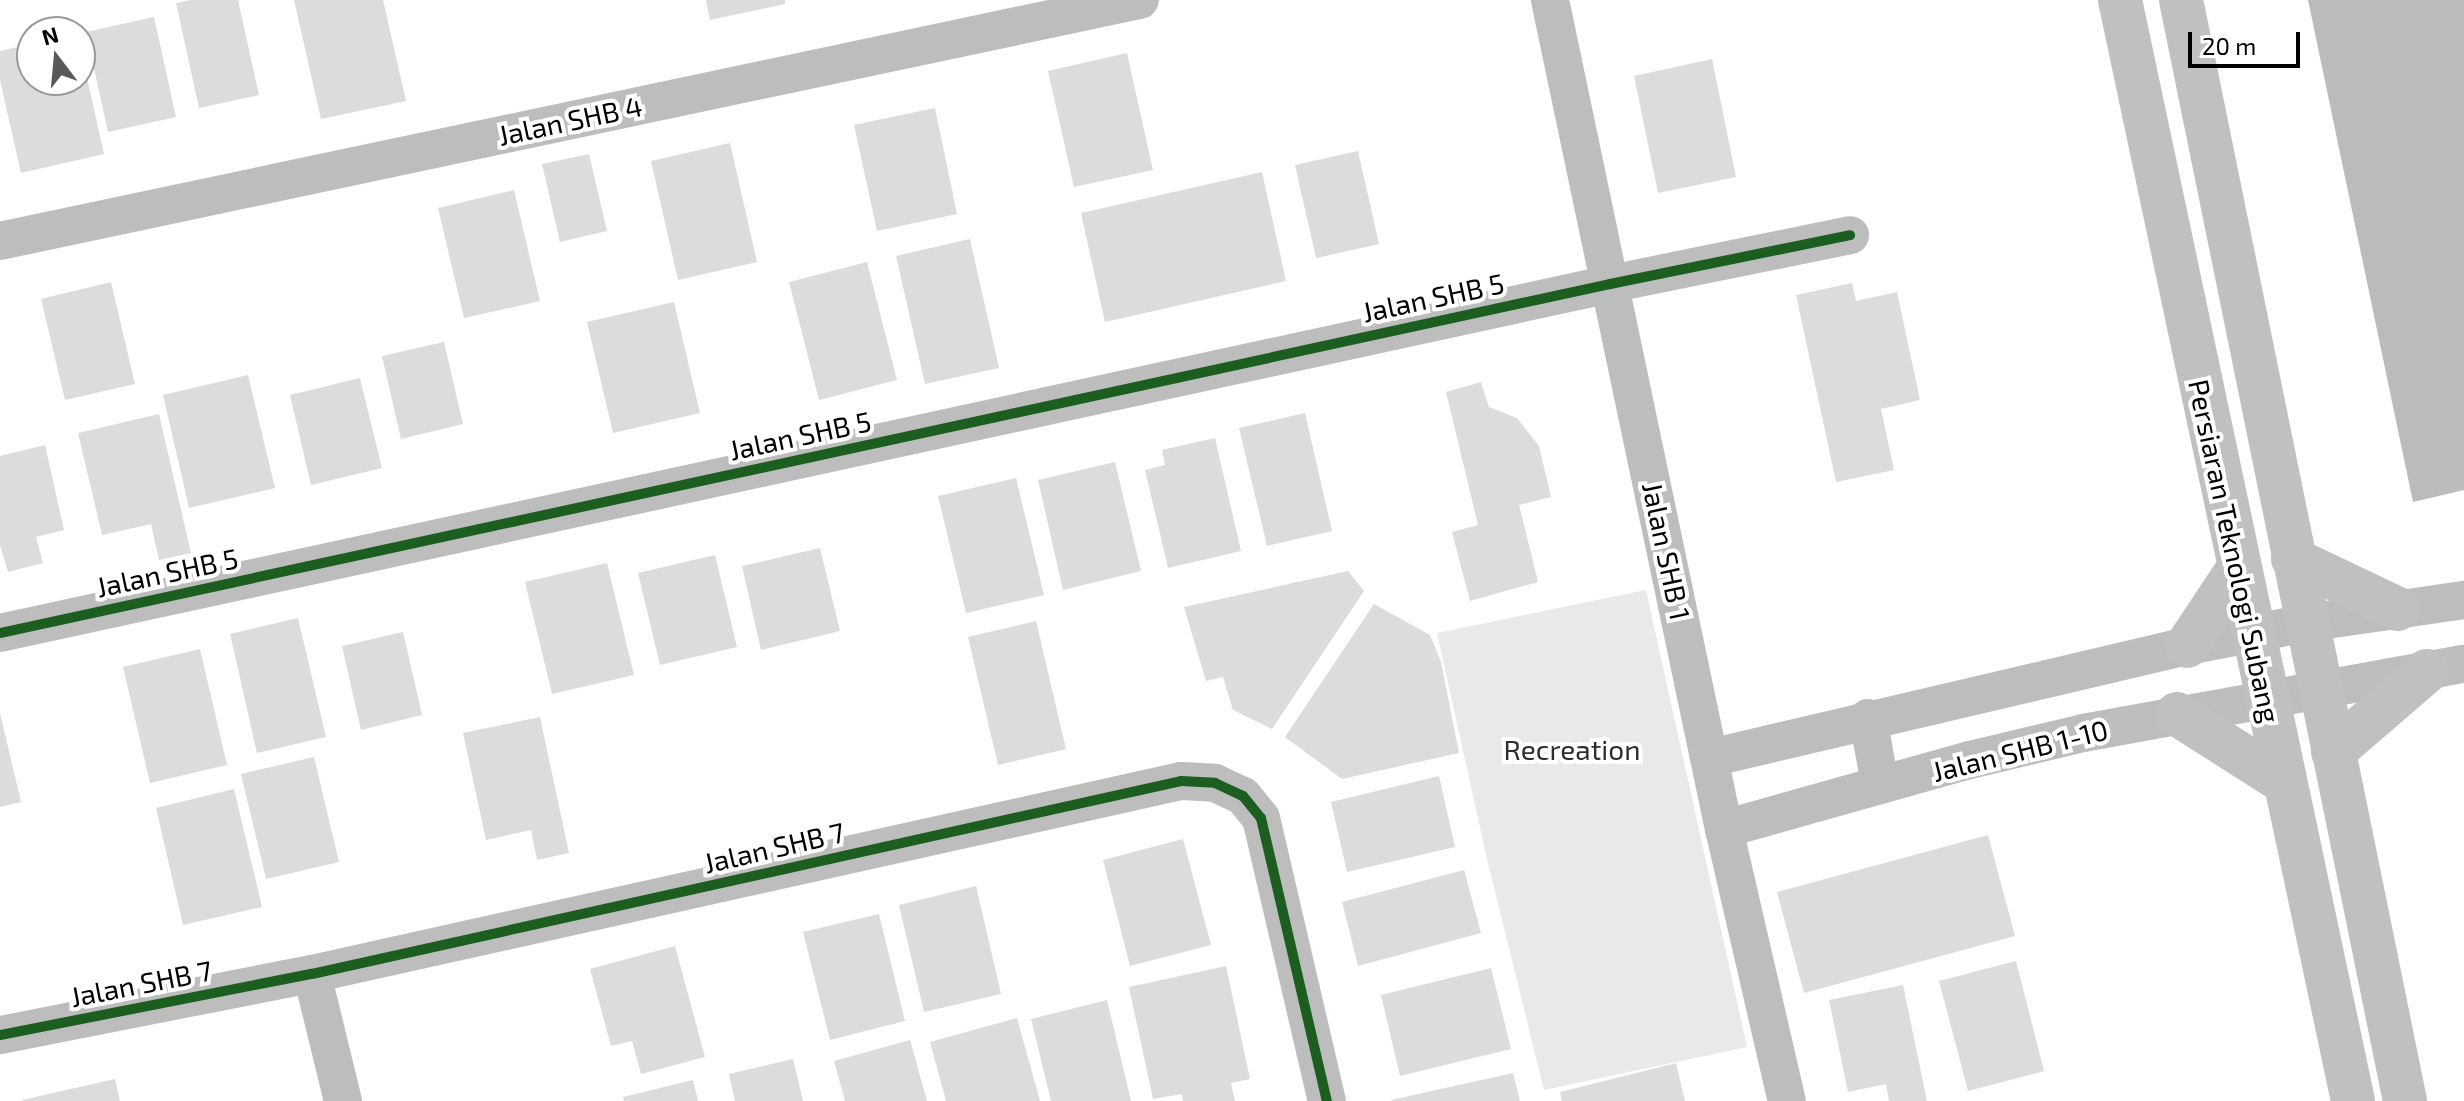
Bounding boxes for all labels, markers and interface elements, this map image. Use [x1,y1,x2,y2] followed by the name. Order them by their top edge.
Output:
[16,16,96,96] north arrow
[2192,16,2304,66] scale bar
[39,20,61,50] text: N
[2202,31,2256,60] text: 20 m
[495,88,645,152] street label: Jalan SHB 4
[1359,266,1507,328] street label: Jalan SHB 5
[2182,376,2288,726] street label: Persiaran Teknologi Subang
[726,404,874,466] street label: Jalan SHB 5
[1636,479,1698,623] street label: Jalan SHB 1
[93,541,241,603] street label: Jalan SHB 5
[1929,712,2111,788] street label: Jalan SHB 1-10
[1504,732,1640,766] park label: Recreation
[700,814,848,880] street label: Jalan SHB 7
[67,953,215,1013] street label: Jalan SHB 7

